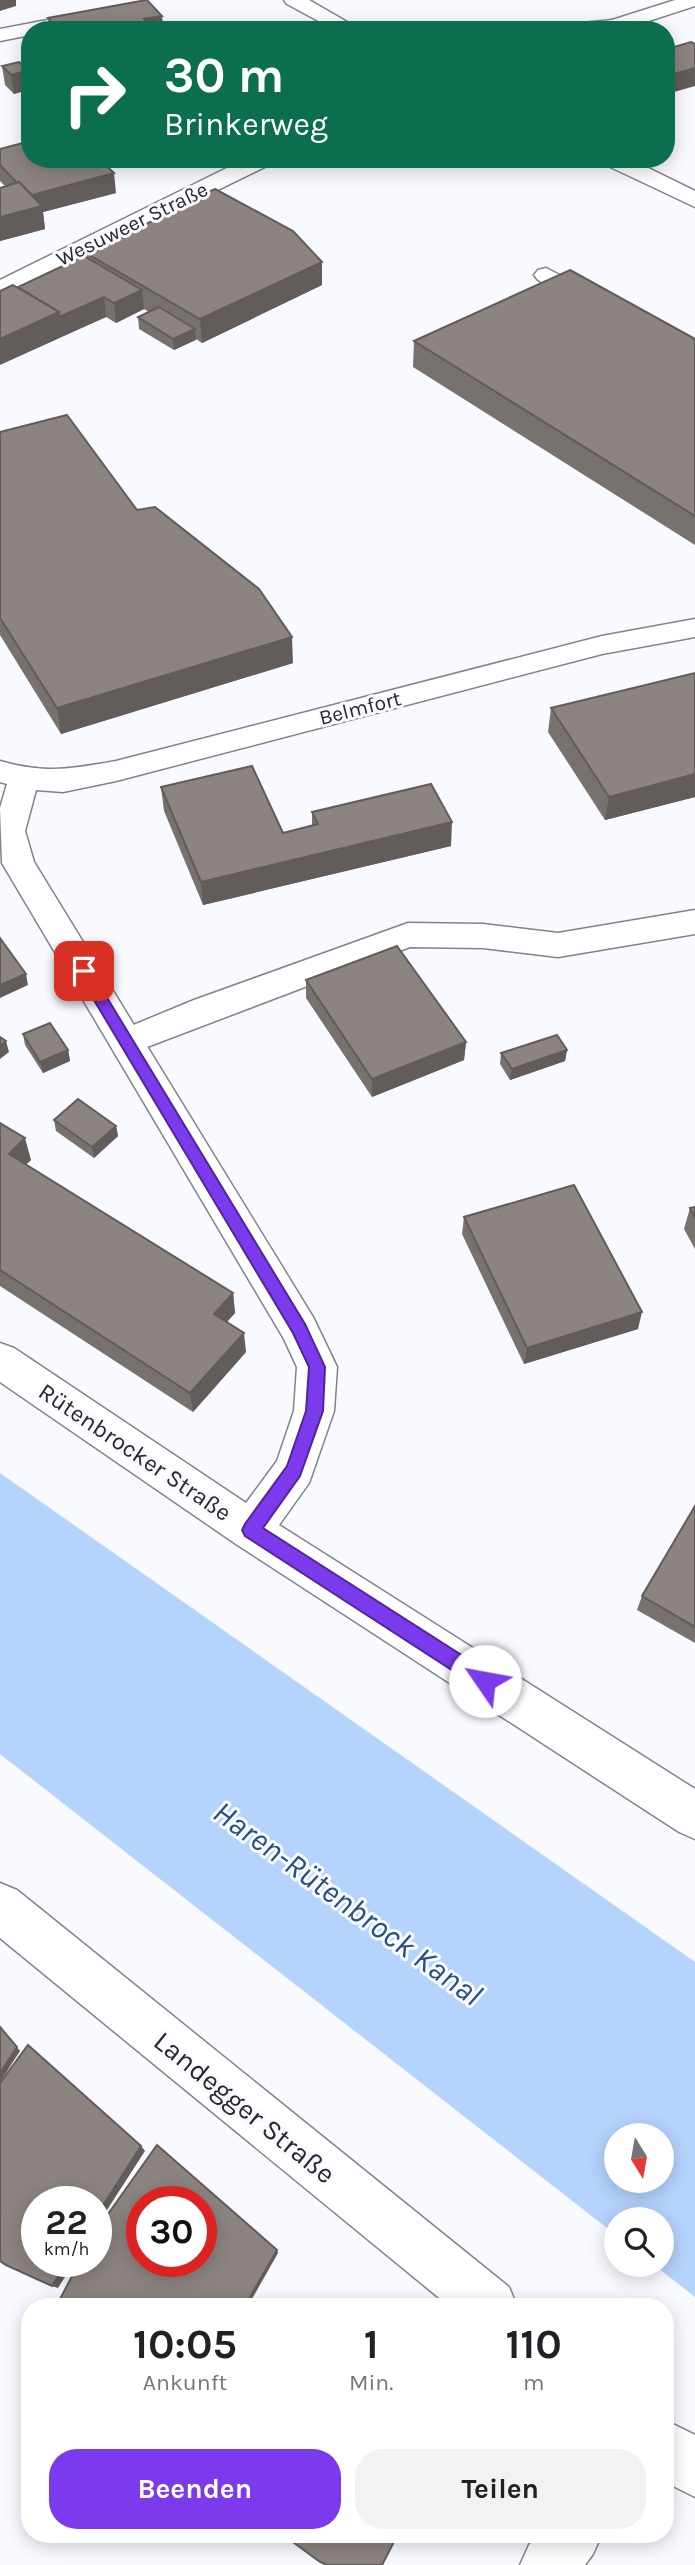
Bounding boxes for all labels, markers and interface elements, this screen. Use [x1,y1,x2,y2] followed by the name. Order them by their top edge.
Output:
[164,47,284,104] text: 30 m
[49,49,140,140] icon: right
[164,106,328,143] text: Brinkerweg
[52,177,212,271] street label: Wesuweer Straße
[317,686,404,730] street label: Belmfort
[54,941,114,1001] pin
[65,952,103,990] icon: arrive
[33,1377,237,1527] street label: Rütenbrocker Straße
[448,1644,522,1718] position arrow
[206,1793,489,2013] water label: Haren-Rütenbrock Kanal
[147,2024,342,2191] street label: Landegger Straße
[604,2123,674,2193] north arrow
[604,2123,674,2277] map controls
[126,2186,217,2277] speed limit sign: 30
[45,2202,88,2243] text: 22
[604,2207,674,2277] button: search
[44,2238,89,2260] text: km/h
[133,2319,237,2369] text: 10:05
[364,2319,379,2369] text: 1
[505,2319,562,2369] text: 110
[143,2369,227,2396] text: Ankunft
[349,2369,393,2396] text: Min.
[523,2369,544,2396] text: m
[49,2449,341,2529] button: Beenden
[355,2449,646,2529] button: Teilen

